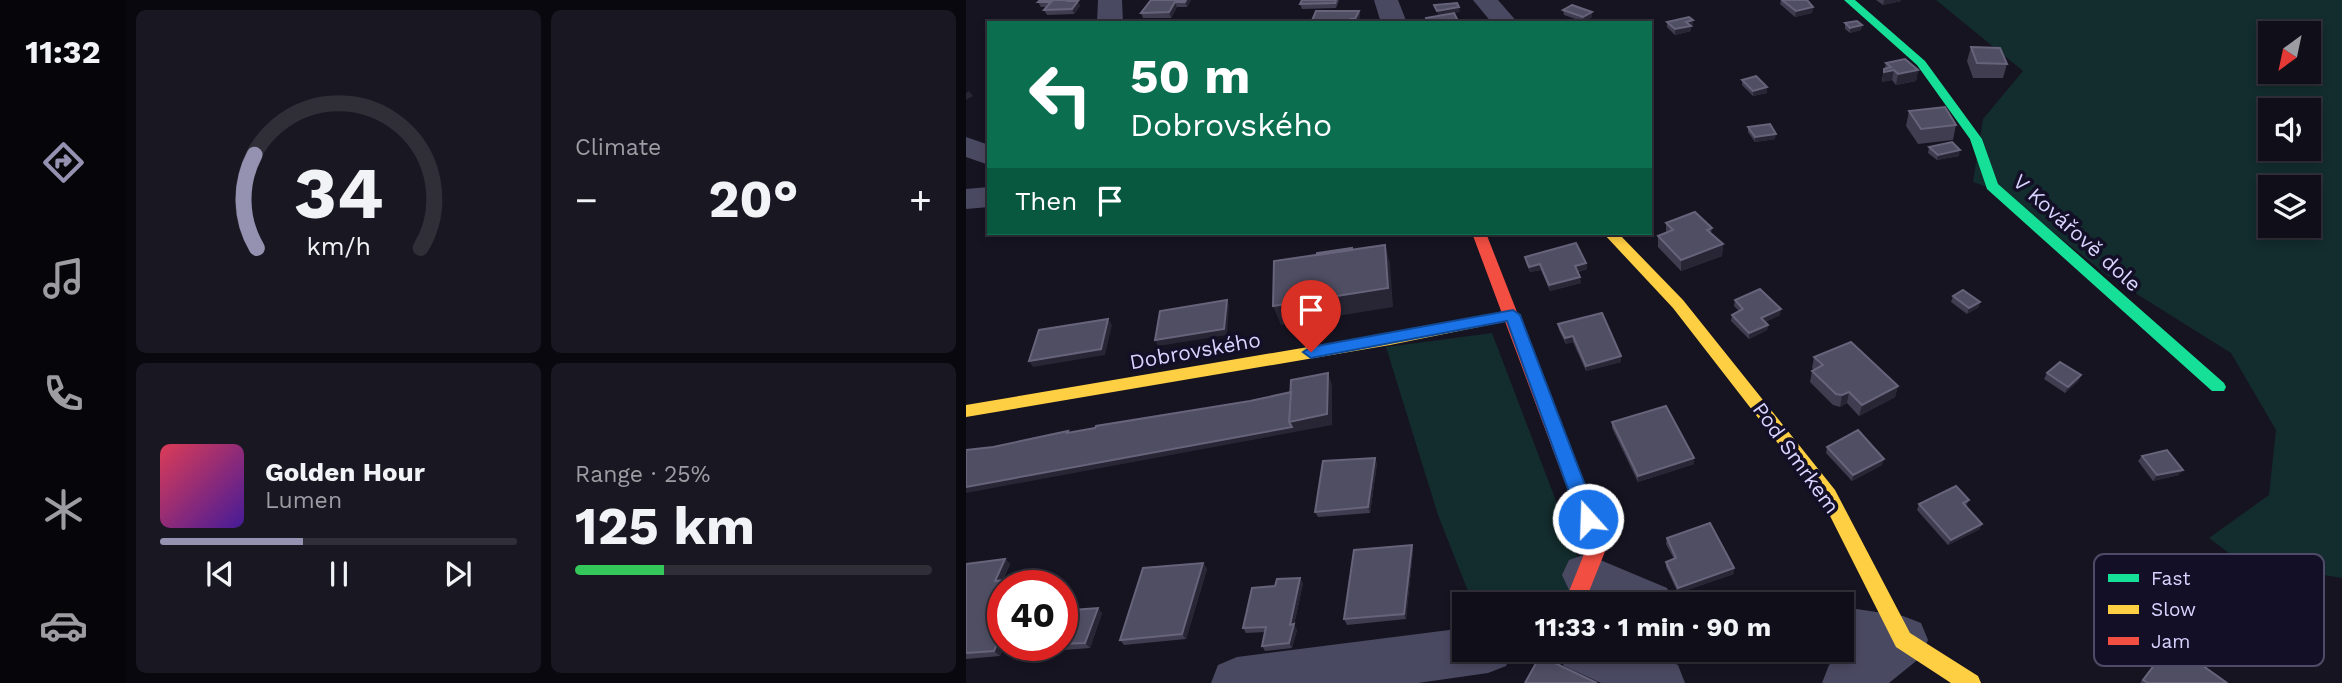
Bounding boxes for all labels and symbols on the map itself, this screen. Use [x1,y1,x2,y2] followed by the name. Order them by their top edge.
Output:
[2258,21,2320,84] north arrow
[2008,169,2146,297] street label: V Kovářově dole
[1281,280,1341,352] pin
[1127,327,1262,374] street label: Dobrovského
[1748,397,1845,518] street label: Pod Smrkem
[1551,482,1625,556] position arrow
[2094,554,2324,666] legend
[2151,567,2190,590] text: Fast
[987,570,1078,661] speed limit sign: 40
[2151,598,2196,621] text: Slow
[2151,630,2190,653] text: Jam

